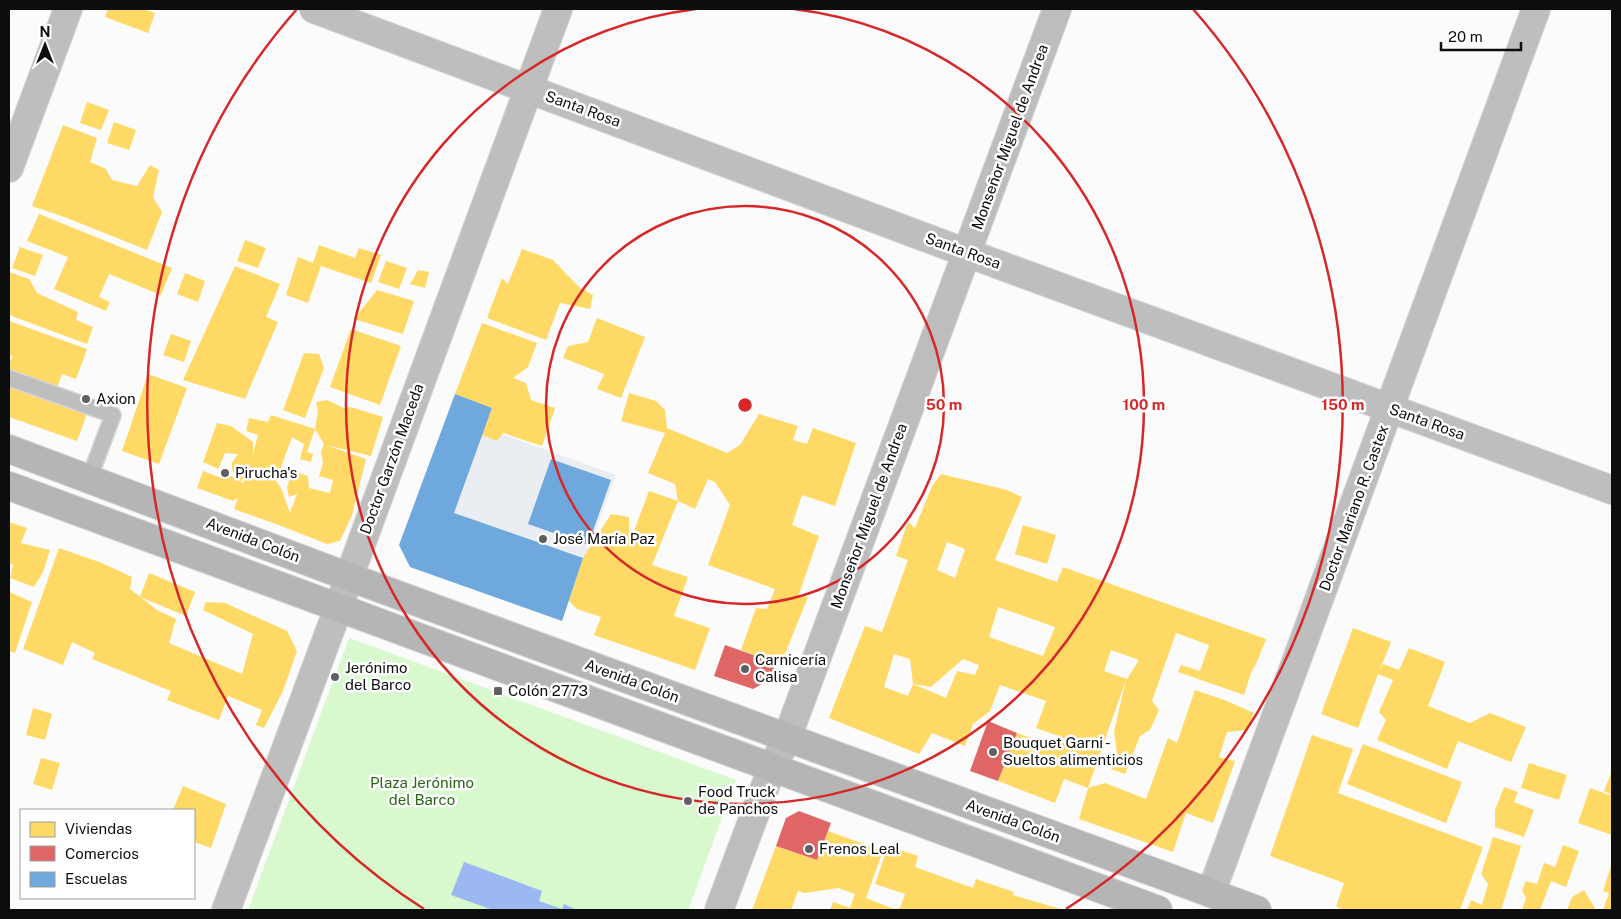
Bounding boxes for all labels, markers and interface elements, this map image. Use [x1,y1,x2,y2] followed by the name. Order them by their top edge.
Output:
[20,20,70,70] north arrow
[1441,20,1521,52] scale bar
[40,24,50,40] text: N
[1448,28,1483,45] text: 20 m
[968,42,1051,232] street label: Monseñor Miguel de Andrea
[543,87,623,130] street label: Santa Rosa
[923,229,1003,272] street label: Santa Rosa
[356,381,427,536] street label: Doctor Garzón Maceda
[96,390,136,407] place label: Axion
[80,393,92,405] marker: Axion
[736,396,754,414] centre of rings
[926,396,962,413] text: 50 m
[1123,396,1165,413] text: 100 m
[1321,396,1365,413] text: 150 m
[1387,400,1467,443] street label: Santa Rosa
[827,421,910,611] street label: Monseñor Miguel de Andrea
[1316,423,1392,593] street label: Doctor Mariano R. Castex
[235,464,297,481] place label: Pirucha's
[219,467,231,479] marker: Pirucha's
[204,514,302,565] street label: Avenida Colón
[553,530,655,547] place label: José María Paz
[537,533,549,545] marker: José María Paz
[755,651,826,685] place label: Carnicería Calisa
[583,656,682,705] street label: Avenida Colón
[345,659,411,693] place label: Jerónimo del Barco
[739,663,751,675] marker: Carnicería Calisa
[329,671,341,683] marker: Jerónimo del Barco
[508,682,588,699] place label: Colón 2773
[492,685,504,697] marker: Colón 2773
[1003,734,1143,768] place label: Bouquet Garni - Sueltos alimenticios
[987,746,999,758] marker: Bouquet Garni - Sueltos alimenticios
[370,774,474,808] park label: Plaza Jerónimo del Barco
[698,783,778,817] place label: Food Truck de Panchos
[682,795,694,807] marker: Food Truck de Panchos
[964,796,1063,845] street label: Avenida Colón
[20,809,195,899] legend
[65,820,132,837] text: Viviendas
[819,840,900,857] place label: Frenos Leal
[803,843,815,855] marker: Frenos Leal
[65,845,139,862] text: Comercios
[65,870,127,887] text: Escuelas

